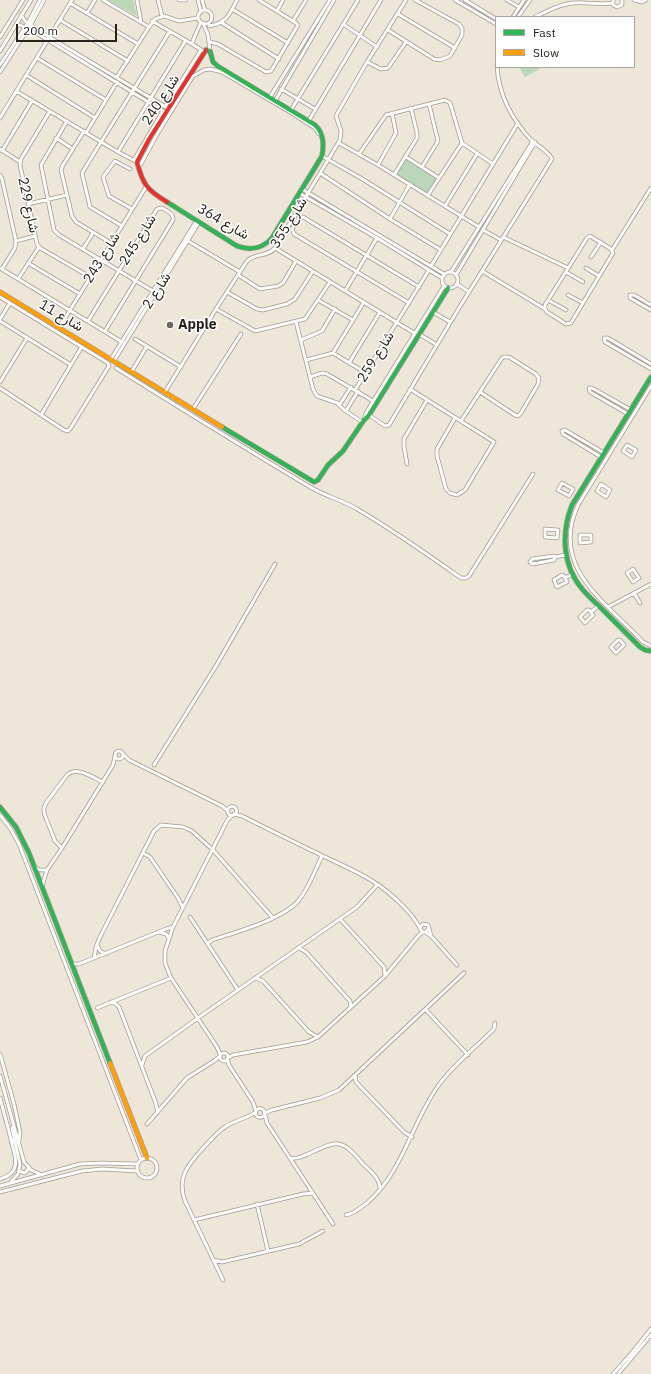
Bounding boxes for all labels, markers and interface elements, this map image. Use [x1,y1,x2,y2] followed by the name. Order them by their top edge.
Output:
[18,16,119,42] scale bar
[495,16,635,68] legend
[23,23,58,38] text: 200 m
[533,25,556,40] text: Fast
[533,45,559,60] text: Slow
[139,72,183,128] street label: شارع 240
[14,176,42,234] street label: شارع 229
[267,195,311,251] street label: شارع 355
[194,201,252,243] street label: شارع 364
[116,212,160,268] street label: شارع 245
[80,230,124,286] street label: شارع 243
[139,270,175,312] street label: شارع 2
[36,296,86,336] street label: شارع 11
[178,317,217,333] place label: Apple
[165,320,175,330] marker: Apple
[354,329,398,385] street label: شارع 259

